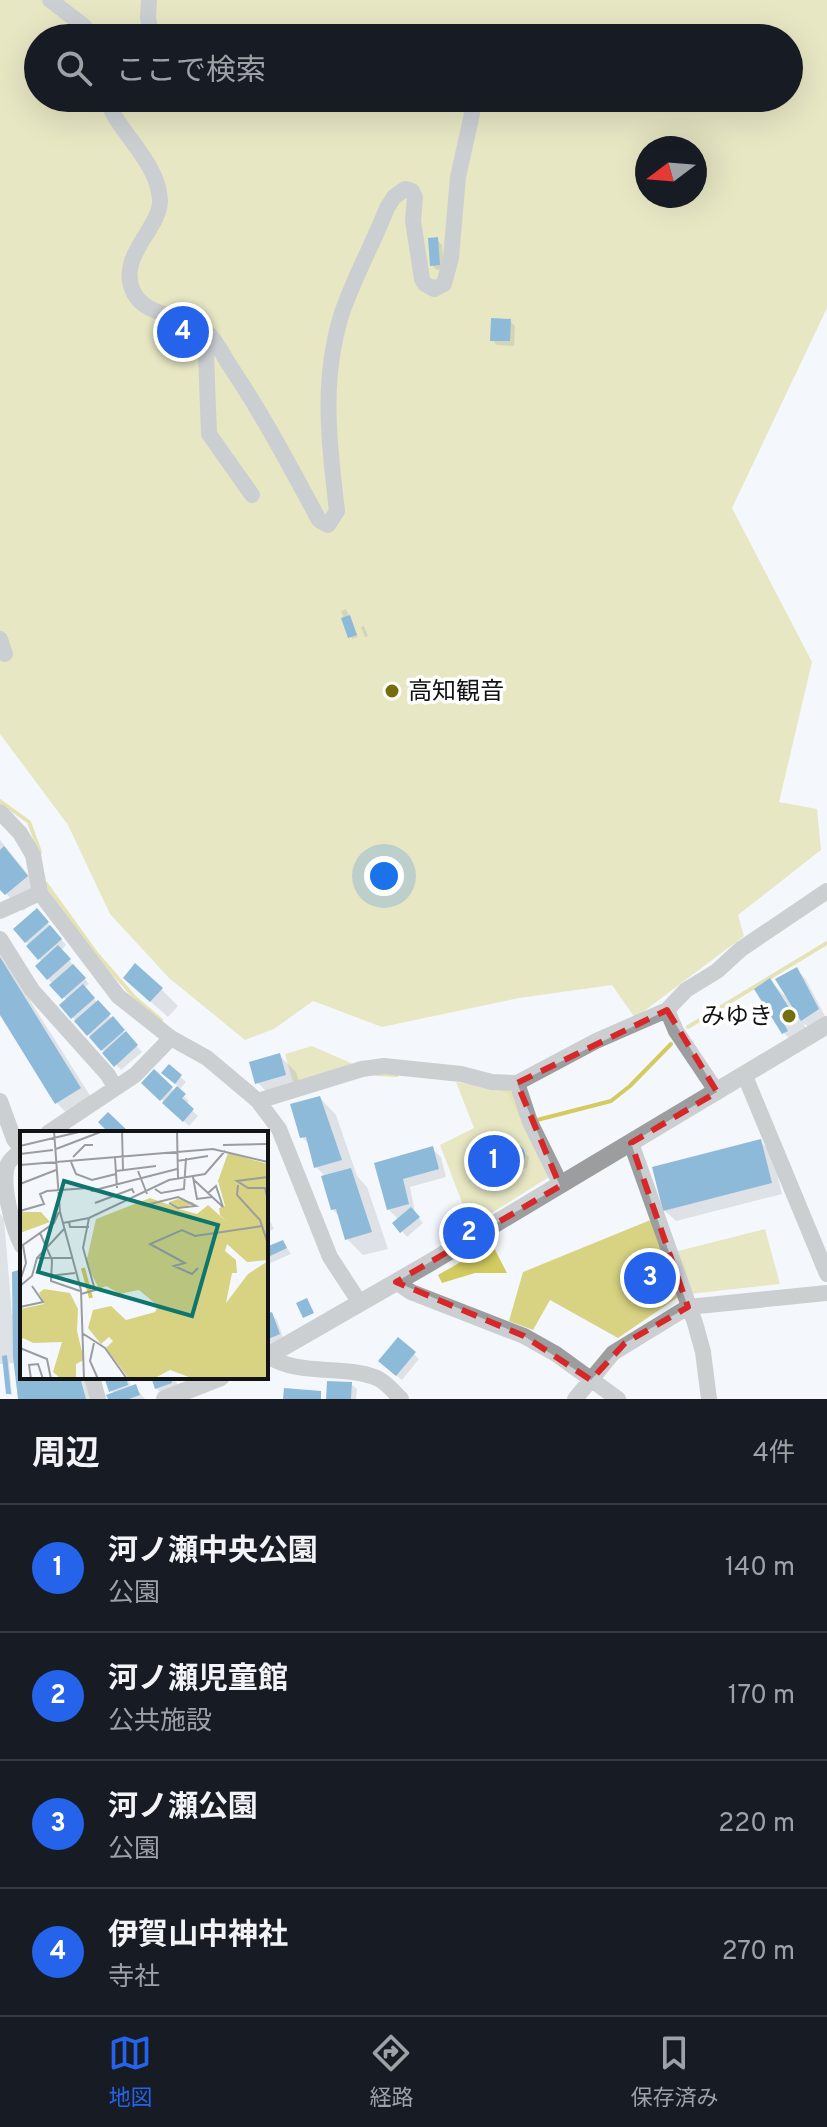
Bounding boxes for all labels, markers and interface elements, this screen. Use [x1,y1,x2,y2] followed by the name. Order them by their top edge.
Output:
[24,24,803,112] search box
[52,46,96,90] icon: search
[116,54,266,91] text: ここで検索
[635,136,707,208] north arrow
[157,302,209,362] pin: 4
[408,678,504,708] place label: 高知観音
[383,682,401,700] marker: 高知観音
[364,856,404,896] your location
[701,1003,773,1033] place label: みゆき
[780,1007,798,1025] marker: みゆき
[20,1131,268,1379] inset map
[468,1131,520,1191] pin: 1
[443,1203,495,1263] pin: 2
[624,1248,676,1308] pin: 3
[32,1434,100,1477] text: 周辺
[753,1438,795,1471] text: 4件
[108,1534,318,1571] text: 河ノ瀬中央公園
[53,1552,63,1585] text: 1
[725,1552,795,1585] text: 140 m
[108,1578,160,1611] text: 公園
[108,1662,288,1699] text: 河ノ瀬児童館
[50,1680,66,1713] text: 2
[728,1680,795,1713] text: 170 m
[108,1706,212,1739] text: 公共施設
[108,1790,258,1827] text: 河ノ瀬公園
[50,1808,66,1841] text: 3
[718,1808,795,1841] text: 220 m
[108,1834,160,1867] text: 公園
[108,1918,288,1955] text: 伊賀山中神社
[50,1936,66,1969] text: 4
[722,1936,795,1969] text: 270 m
[108,1962,160,1995] text: 寺社
[108,2031,153,2113] tab: 地図
[369,2031,414,2113] tab: 経路
[630,2031,719,2113] tab: 保存済み

